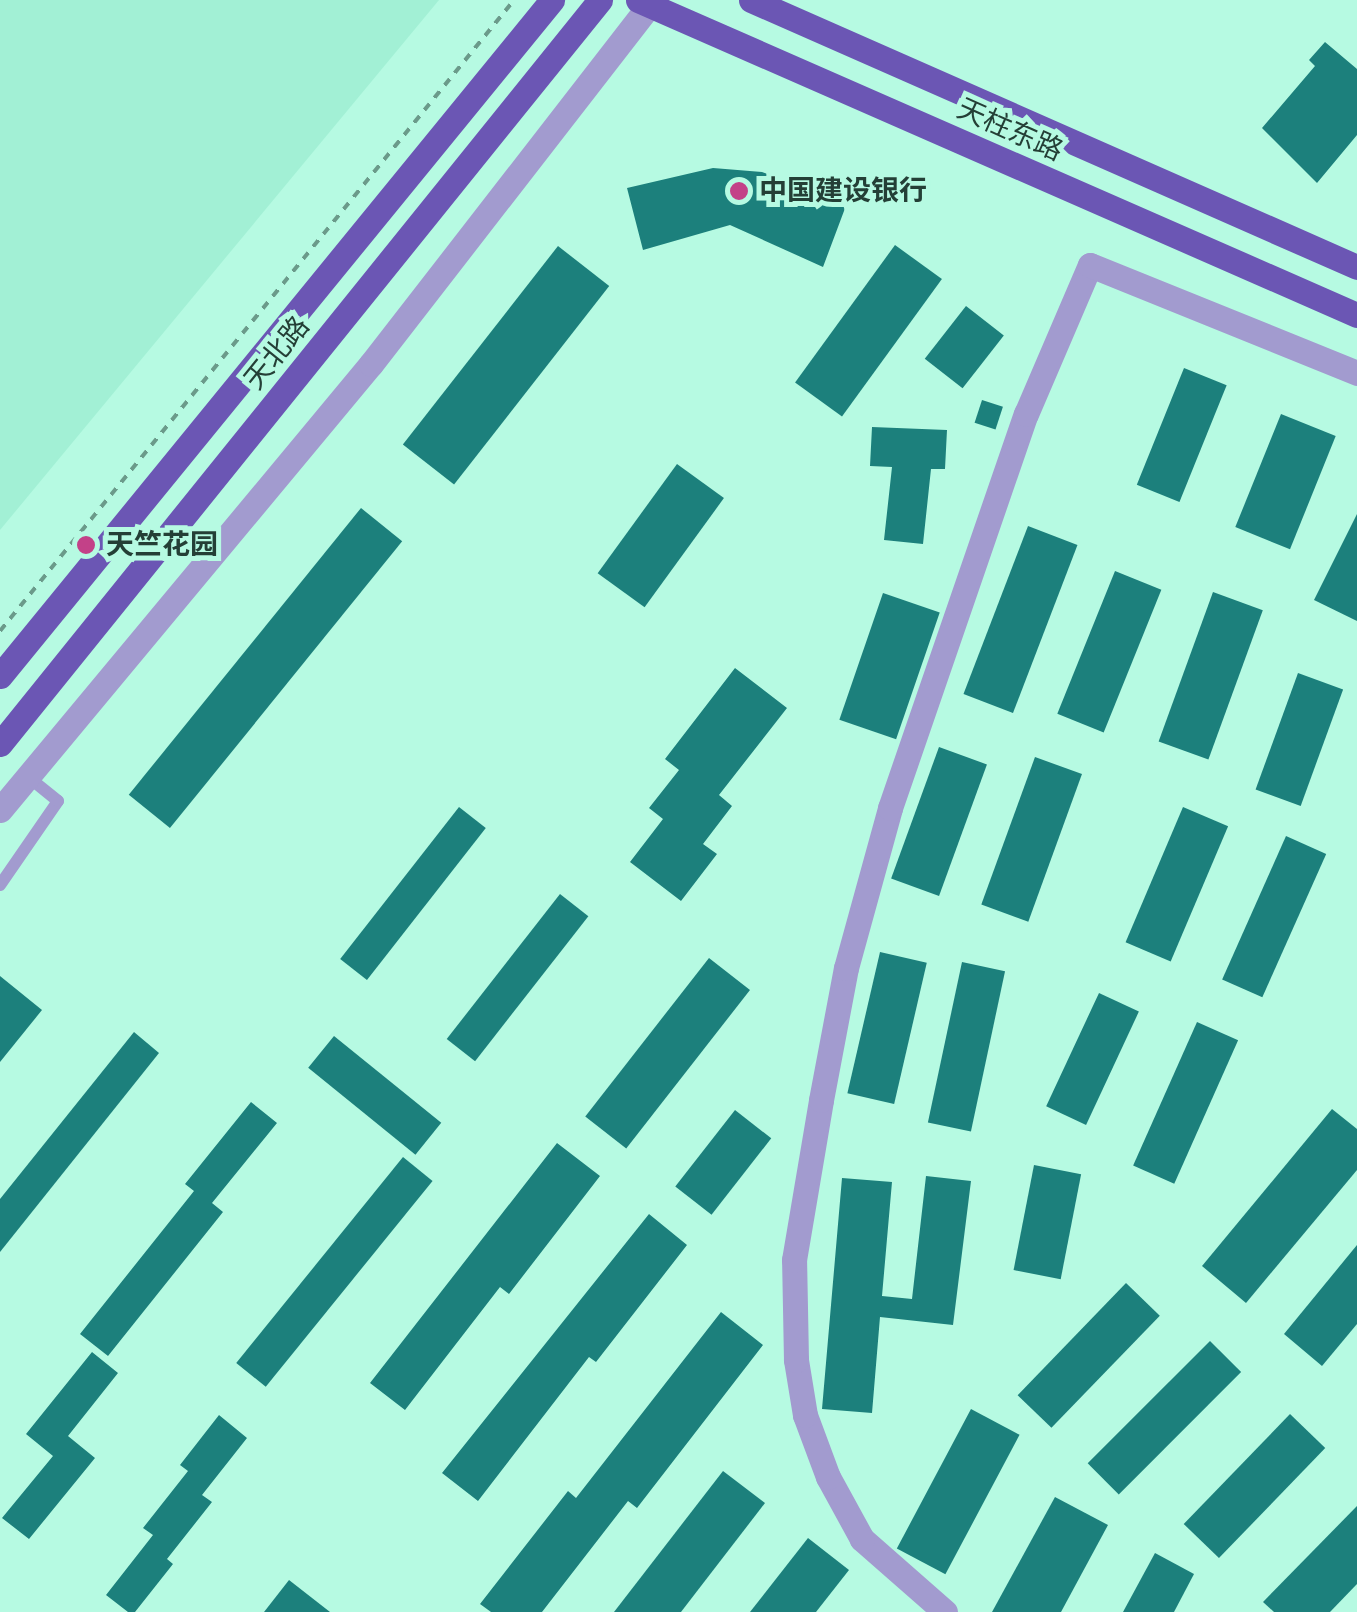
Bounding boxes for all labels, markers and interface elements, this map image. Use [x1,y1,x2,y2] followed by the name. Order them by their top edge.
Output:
[952,92,1068,168] street label: 天柱东路
[759,174,927,208] place label: 中国建设银行
[728,180,750,202] marker: 中国建设银行
[238,310,316,396] street label: 天北路
[106,528,218,562] place label: 天竺花园
[75,534,97,556] marker: 天竺花园

